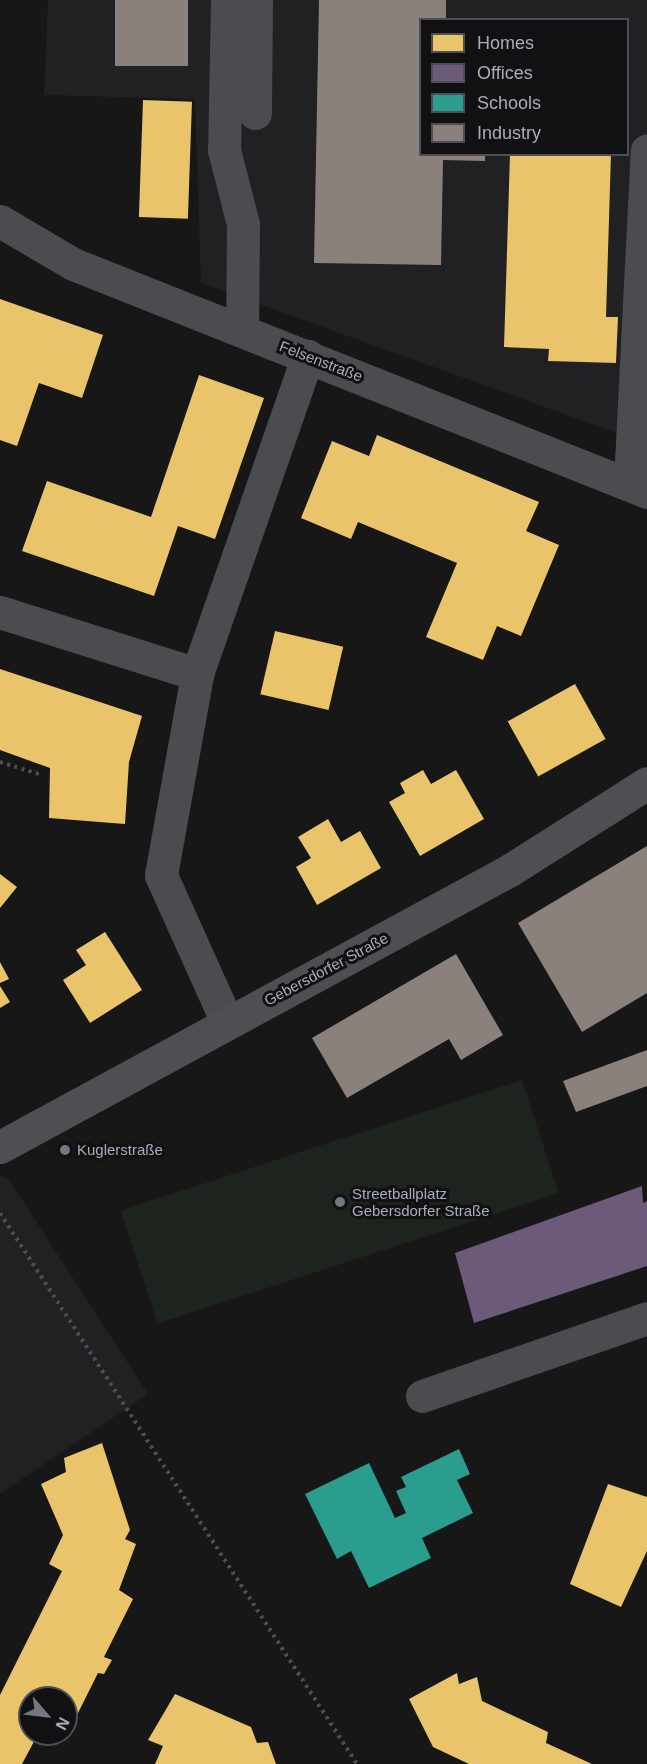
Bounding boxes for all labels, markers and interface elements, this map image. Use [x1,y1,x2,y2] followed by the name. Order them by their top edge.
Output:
[419,18,629,156] legend
[477,33,534,53] text: Homes
[477,63,533,83] text: Offices
[477,93,541,113] text: Schools
[477,123,541,143] text: Industry
[277,337,365,385] street label: Felsenstraße
[261,929,391,1009] street label: Gebersdorfer Straße
[77,1141,163,1159] place label: Kuglerstraße
[58,1143,72,1157] marker: Kuglerstraße
[352,1184,490,1219] place label: Streetballplatz Gebersdorfer Straße
[333,1195,347,1209] marker: Streetballplatz Gebersdorfer Straße
[18,1686,78,1746] north arrow
[52,1715,73,1733] text: N

